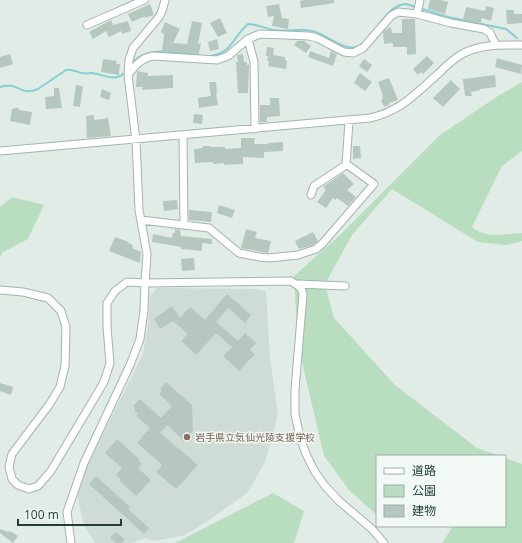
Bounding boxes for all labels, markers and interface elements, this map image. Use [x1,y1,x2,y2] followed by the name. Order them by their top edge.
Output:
[195,430,315,444] place label: 岩手県立気仙光陵支援学校
[182,432,192,442] marker: 岩手県立気仙光陵支援学校
[376,455,506,527] legend
[412,462,436,479] text: 道路
[412,482,436,499] text: 公園
[18,501,121,527] scale bar
[412,502,436,519] text: 建物
[24,506,59,523] text: 100 m

